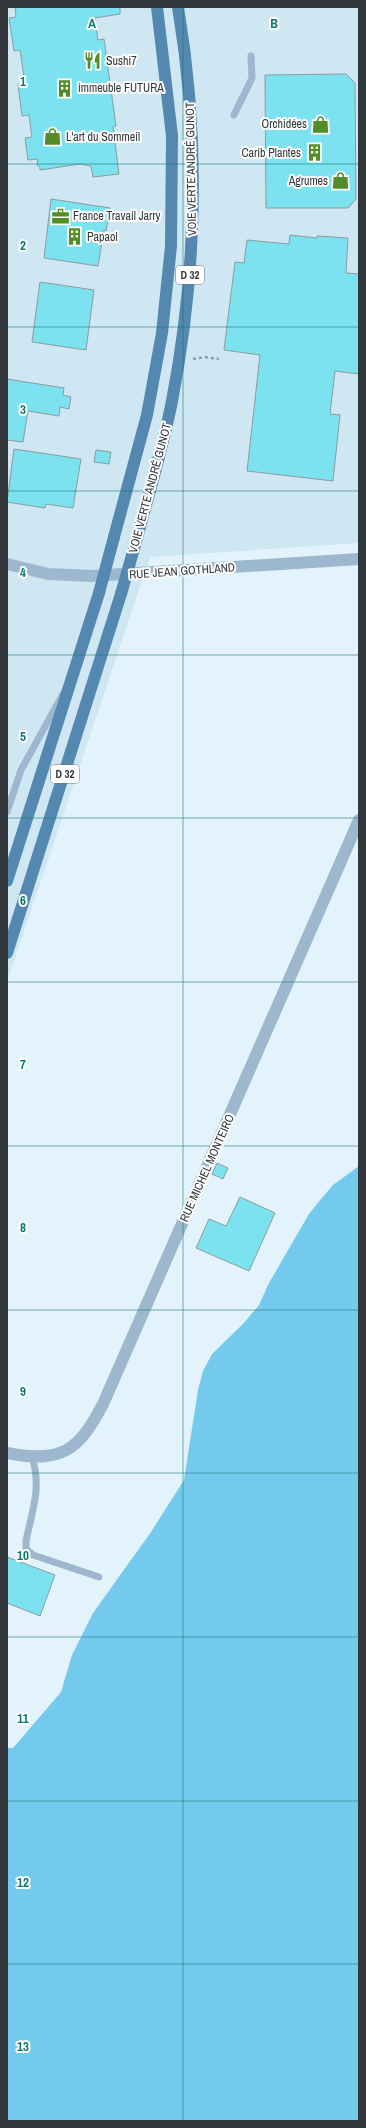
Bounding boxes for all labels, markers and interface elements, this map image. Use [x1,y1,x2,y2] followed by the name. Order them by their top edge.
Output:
[88,15,96,32] text: A
[270,15,278,32] text: B
[83,51,103,71] restaurant icon: Sushi7
[106,53,137,69] place label: Sushi7
[20,73,26,90] text: 1
[55,78,75,98] building icon: immeuble FUTURA
[78,80,164,96] place label: immeuble FUTURA
[182,102,200,236] street label: VOIE VERTE ANDRÉ GUNOT
[310,114,330,134] shop icon: Orchidées
[262,116,307,132] place label: Orchidées
[43,127,63,147] shop icon: L'art du Sommeil
[66,129,140,145] place label: L'art du Sommeil
[304,143,324,163] building icon: Carib Plantes
[241,145,301,161] place label: Carib Plantes
[331,171,351,191] shop icon: Agrumes
[288,173,328,189] place label: Agrumes
[50,206,70,226] office icon: France Travail Jarry
[73,208,161,224] place label: France Travail Jarry
[64,227,84,247] building icon: Papaol
[87,229,118,245] place label: Papaol
[20,237,26,254] text: 2
[176,266,204,284] road number: D 32
[20,401,26,418] text: 3
[125,421,175,555] street label: VOIE VERTE ANDRÉ GUNOT
[129,559,235,583] street label: RUE JEAN GOTHLAND
[20,564,26,581] text: 4
[20,728,26,745] text: 5
[51,765,79,783] road number: D 32
[20,892,26,909] text: 6
[20,1056,26,1073] text: 7
[176,1111,238,1224] street label: RUE MICHEL MONTEIRO
[20,1219,26,1236] text: 8
[20,1383,26,1400] text: 9
[17,1547,29,1564] text: 10
[17,1710,29,1727] text: 11
[17,1874,29,1891] text: 12
[17,2038,29,2055] text: 13

